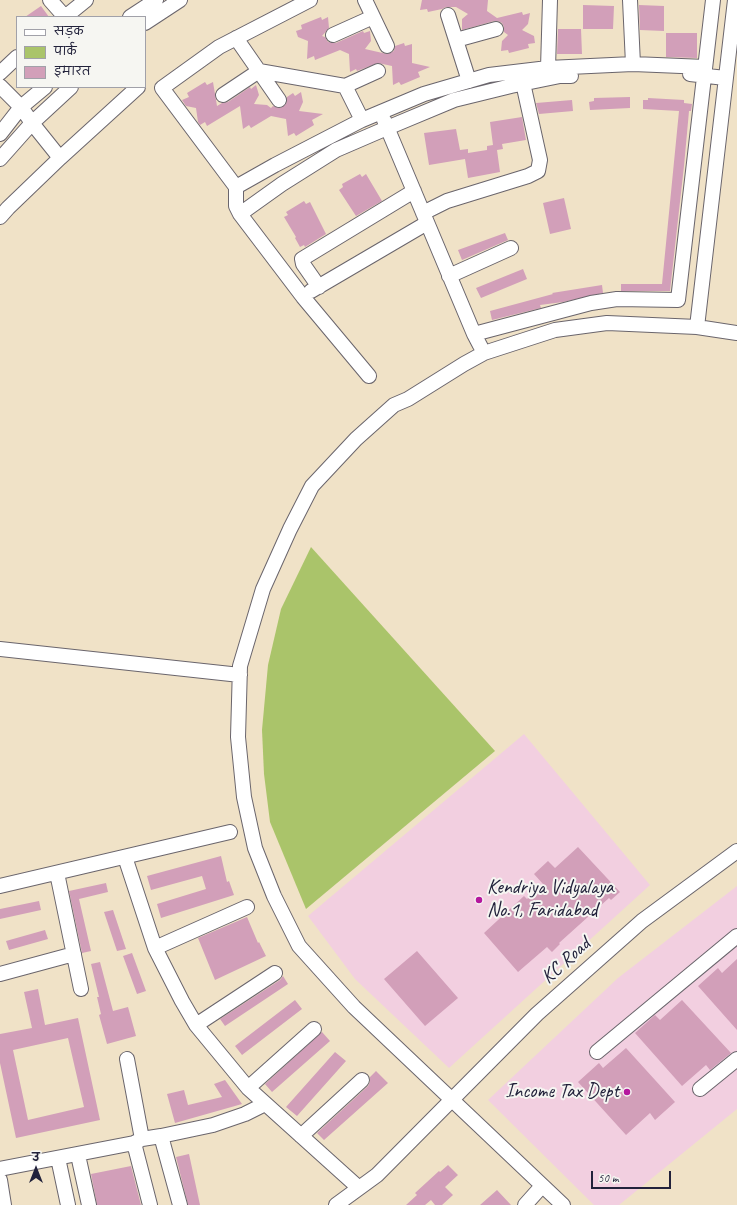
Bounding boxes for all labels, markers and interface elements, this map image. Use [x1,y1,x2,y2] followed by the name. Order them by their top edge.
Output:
[16,16,146,88] legend
[54,23,84,39] text: सड़क
[54,43,77,59] text: पार्क
[54,63,91,79] text: इमारत
[487,876,613,923] place label: Kendriya Vidyalaya No.1, Faridabad
[474,895,484,905] marker: Kendriya Vidyalaya No.1, Faridabad
[536,933,596,989] street label: KC Road
[505,1080,619,1104] place label: Income Tax Dept
[622,1087,632,1097] marker: Income Tax Dept
[16,1149,56,1189] north arrow
[32,1150,40,1164] text: उ
[593,1163,673,1189] scale bar
[598,1170,618,1186] text: 50 m

